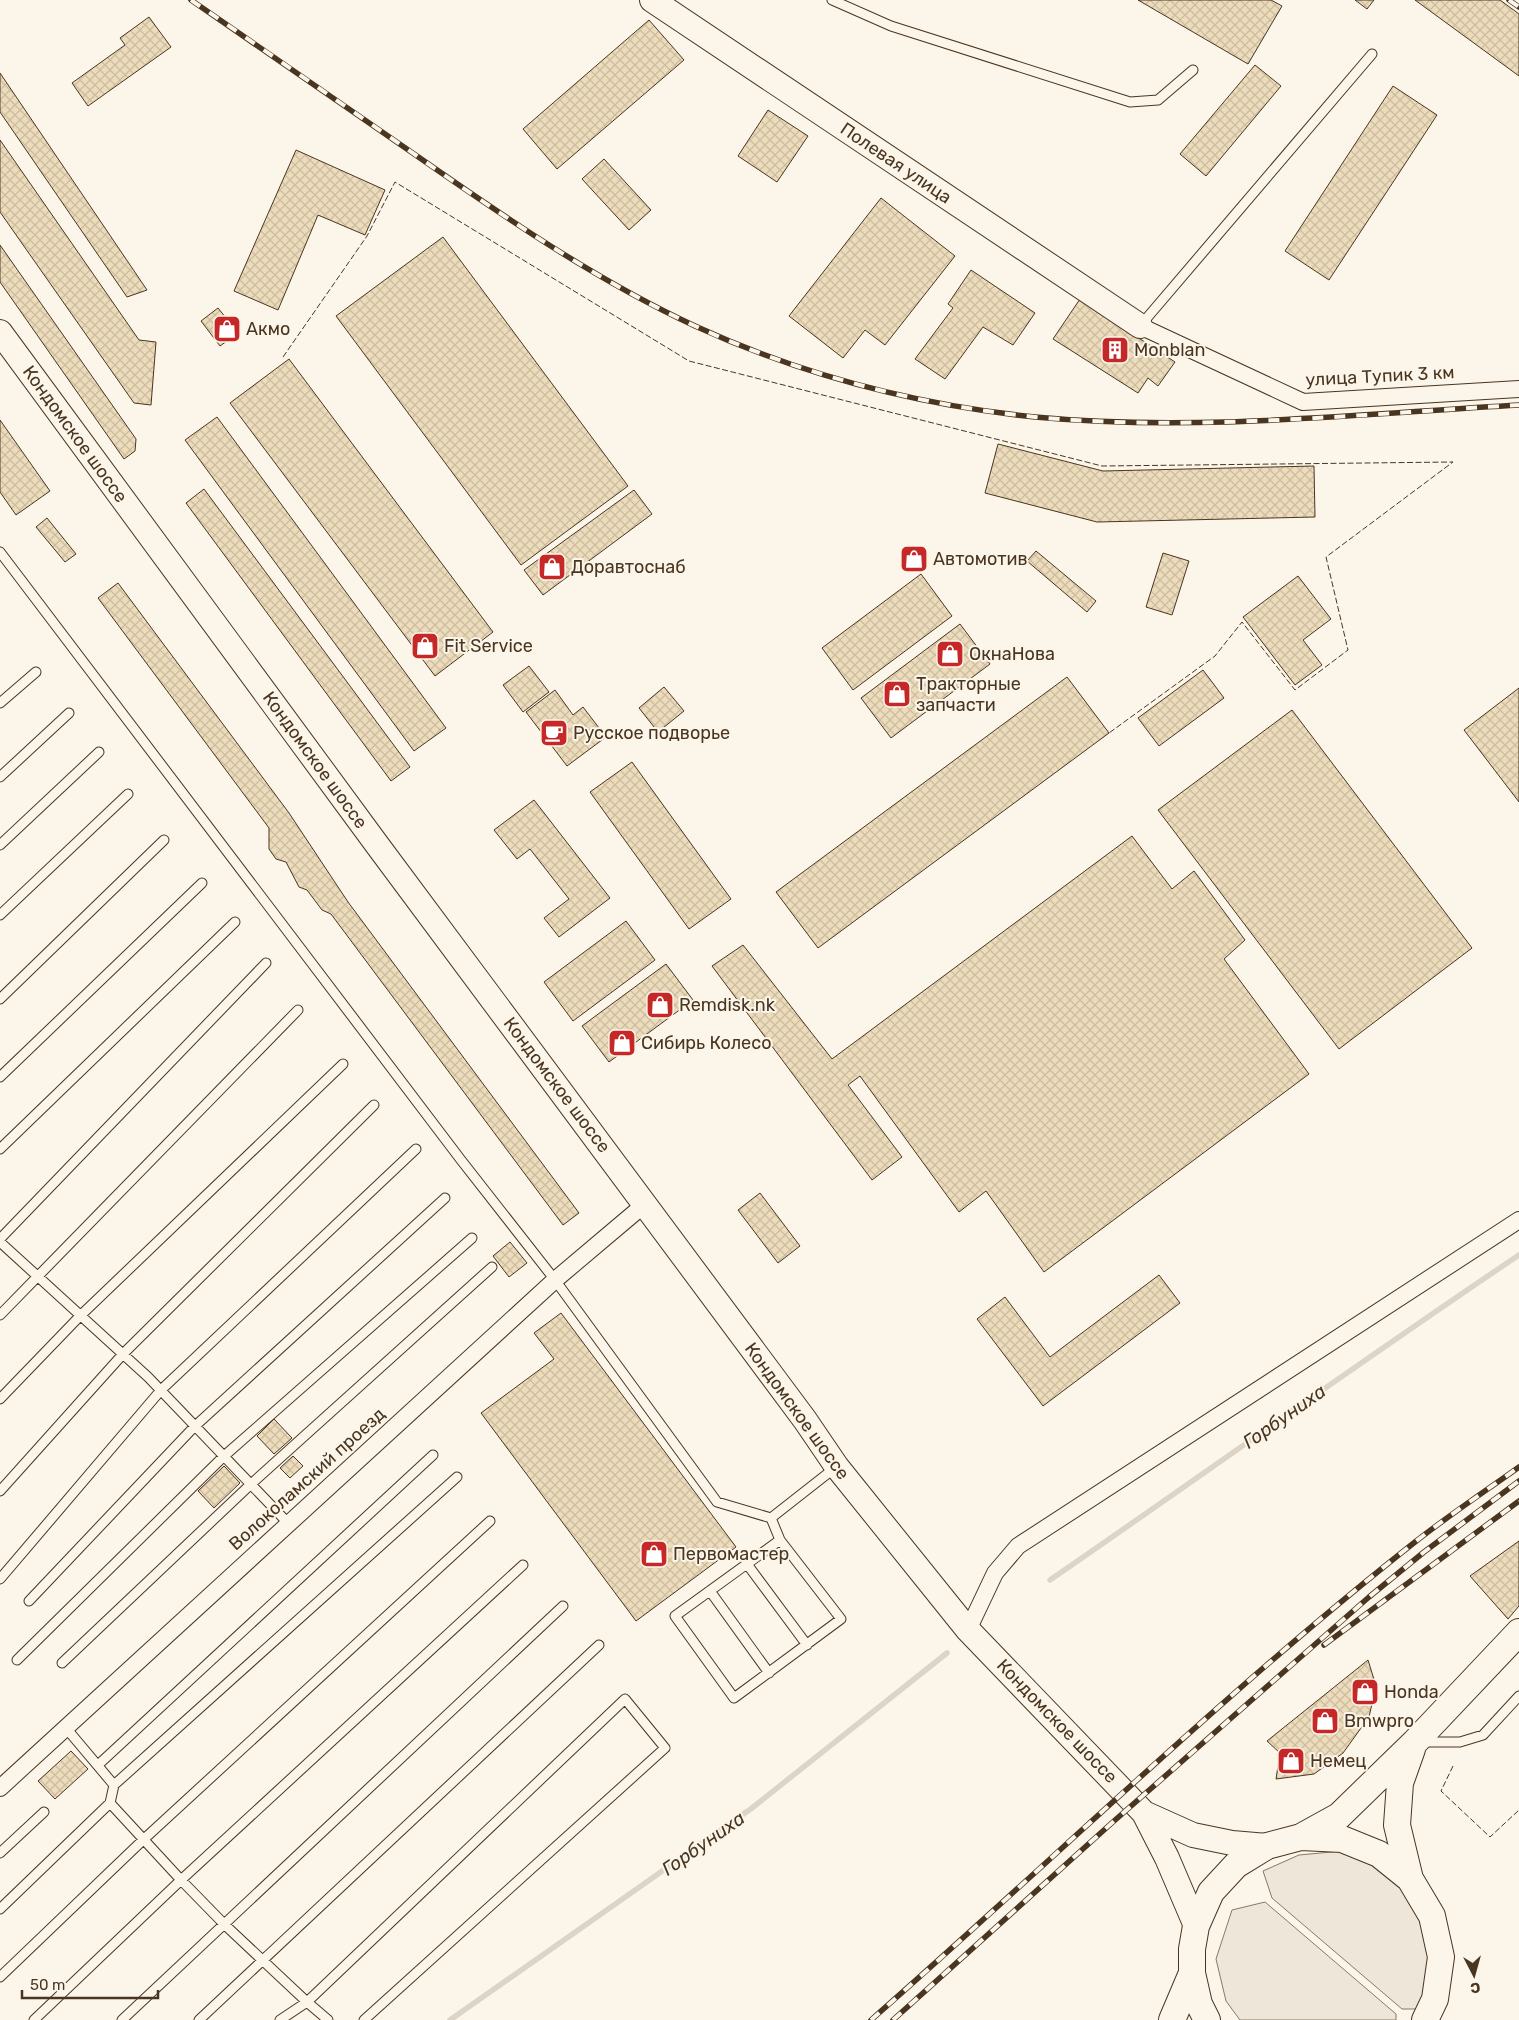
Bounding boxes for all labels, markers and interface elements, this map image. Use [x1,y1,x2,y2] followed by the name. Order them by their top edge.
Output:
[836,118,956,208] street label: Полевая улица
[212,314,242,344] shop icon: Акмо
[246,318,290,340] place label: Акмо
[1100,335,1130,365] building icon: Monblan
[1134,339,1205,361] place label: Monblan
[18,361,132,507] street label: Кондомское шоссе
[1305,361,1455,391] street label: улица Тупик 3 км
[899,544,929,574] shop icon: Автомотив
[933,548,1028,570] place label: Автомотив
[537,552,567,582] shop icon: Доравтоснаб
[571,556,686,578] place label: Доравтоснаб
[410,631,440,661] shop icon: Fit Service
[444,635,533,657] place label: Fit Service
[935,639,965,669] shop icon: ОкнаНова
[969,643,1055,665] place label: ОкнаНова
[916,673,1021,716] place label: Тракторные запчасти
[882,679,912,709] shop icon: Тракторные запчасти
[258,687,372,833] street label: Кондомское шоссе
[539,718,569,748] cafe icon: Русское подворье
[573,722,730,744] place label: Русское подворье
[645,990,675,1020] shop icon: Remdisk.nk
[679,994,776,1016] place label: Remdisk.nk
[499,1013,615,1157] street label: Кондомское шоссе
[607,1028,637,1058] shop icon: Сибирь Колесо
[641,1032,771,1054] place label: Сибирь Колесо
[740,1338,854,1484] street label: Кондомское шоссе
[1238,1379,1330,1453] water label: Горбуниха
[224,1403,390,1555] street label: Волоколамский проезд
[639,1539,669,1569] shop icon: Первомастер
[673,1543,789,1565] place label: Первомастер
[992,1654,1122,1788] street label: Кондомское шоссе
[1350,1677,1380,1707] shop icon: Honda
[1384,1681,1439,1703] place label: Honda
[1310,1706,1340,1736] shop icon: Bmwpro
[1344,1710,1414,1732] place label: Bmwpro
[1276,1746,1306,1776] shop icon: Немец
[1310,1750,1366,1772] place label: Немец
[657,1806,749,1880] water label: Горбуниха
[1449,1950,1499,2000] north arrow
[22,1968,159,2000] scale bar
[30,1976,65,1994] text: 50 m
[1469,1978,1481,1996] text: С

